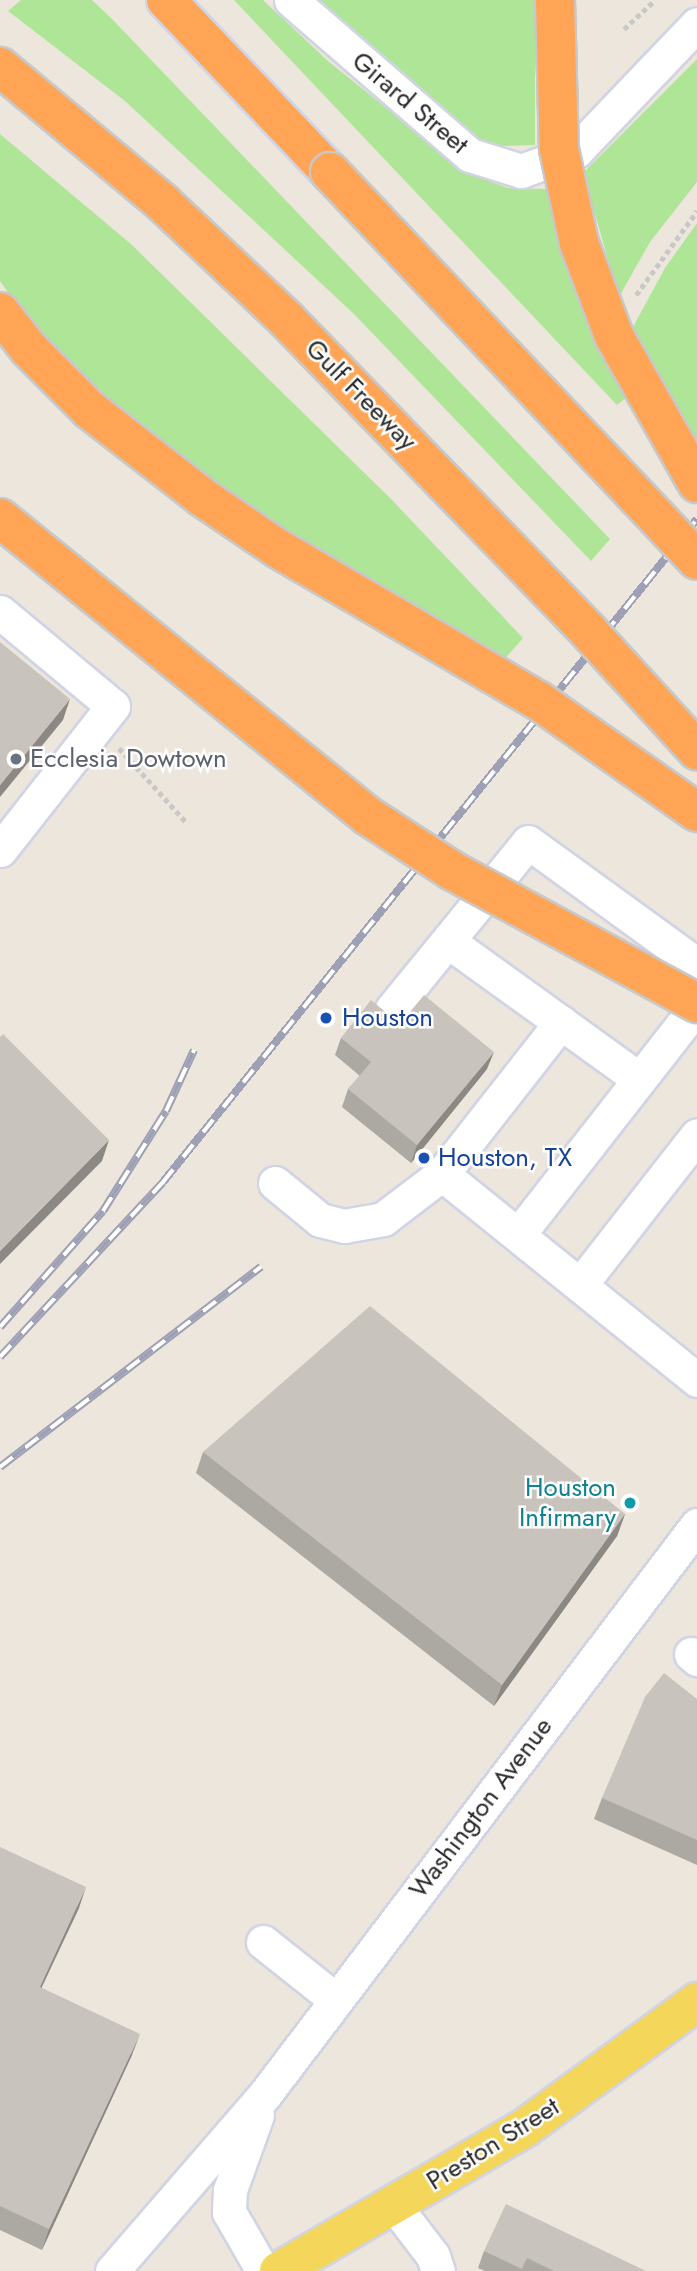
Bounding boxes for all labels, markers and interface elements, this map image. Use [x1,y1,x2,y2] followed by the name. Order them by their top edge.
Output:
[346,45,474,161] street label: Girard Street
[299,333,423,457] street label: Gulf Freeway
[30,743,227,775] place label: Ecclesia Dowtown
[8,751,24,767] marker: Ecclesia Dowtown
[342,1002,433,1034] place label: Houston
[316,1008,336,1028] marker: Houston
[438,1142,572,1174] place label: Houston, TX
[416,1150,432,1166] marker: Houston, TX
[519,1472,616,1534] place label: Houston Infirmary
[622,1495,638,1511] marker: Houston Infirmary
[403,1712,559,1904] street label: Washington Avenue
[421,2091,565,2197] street label: Preston Street

